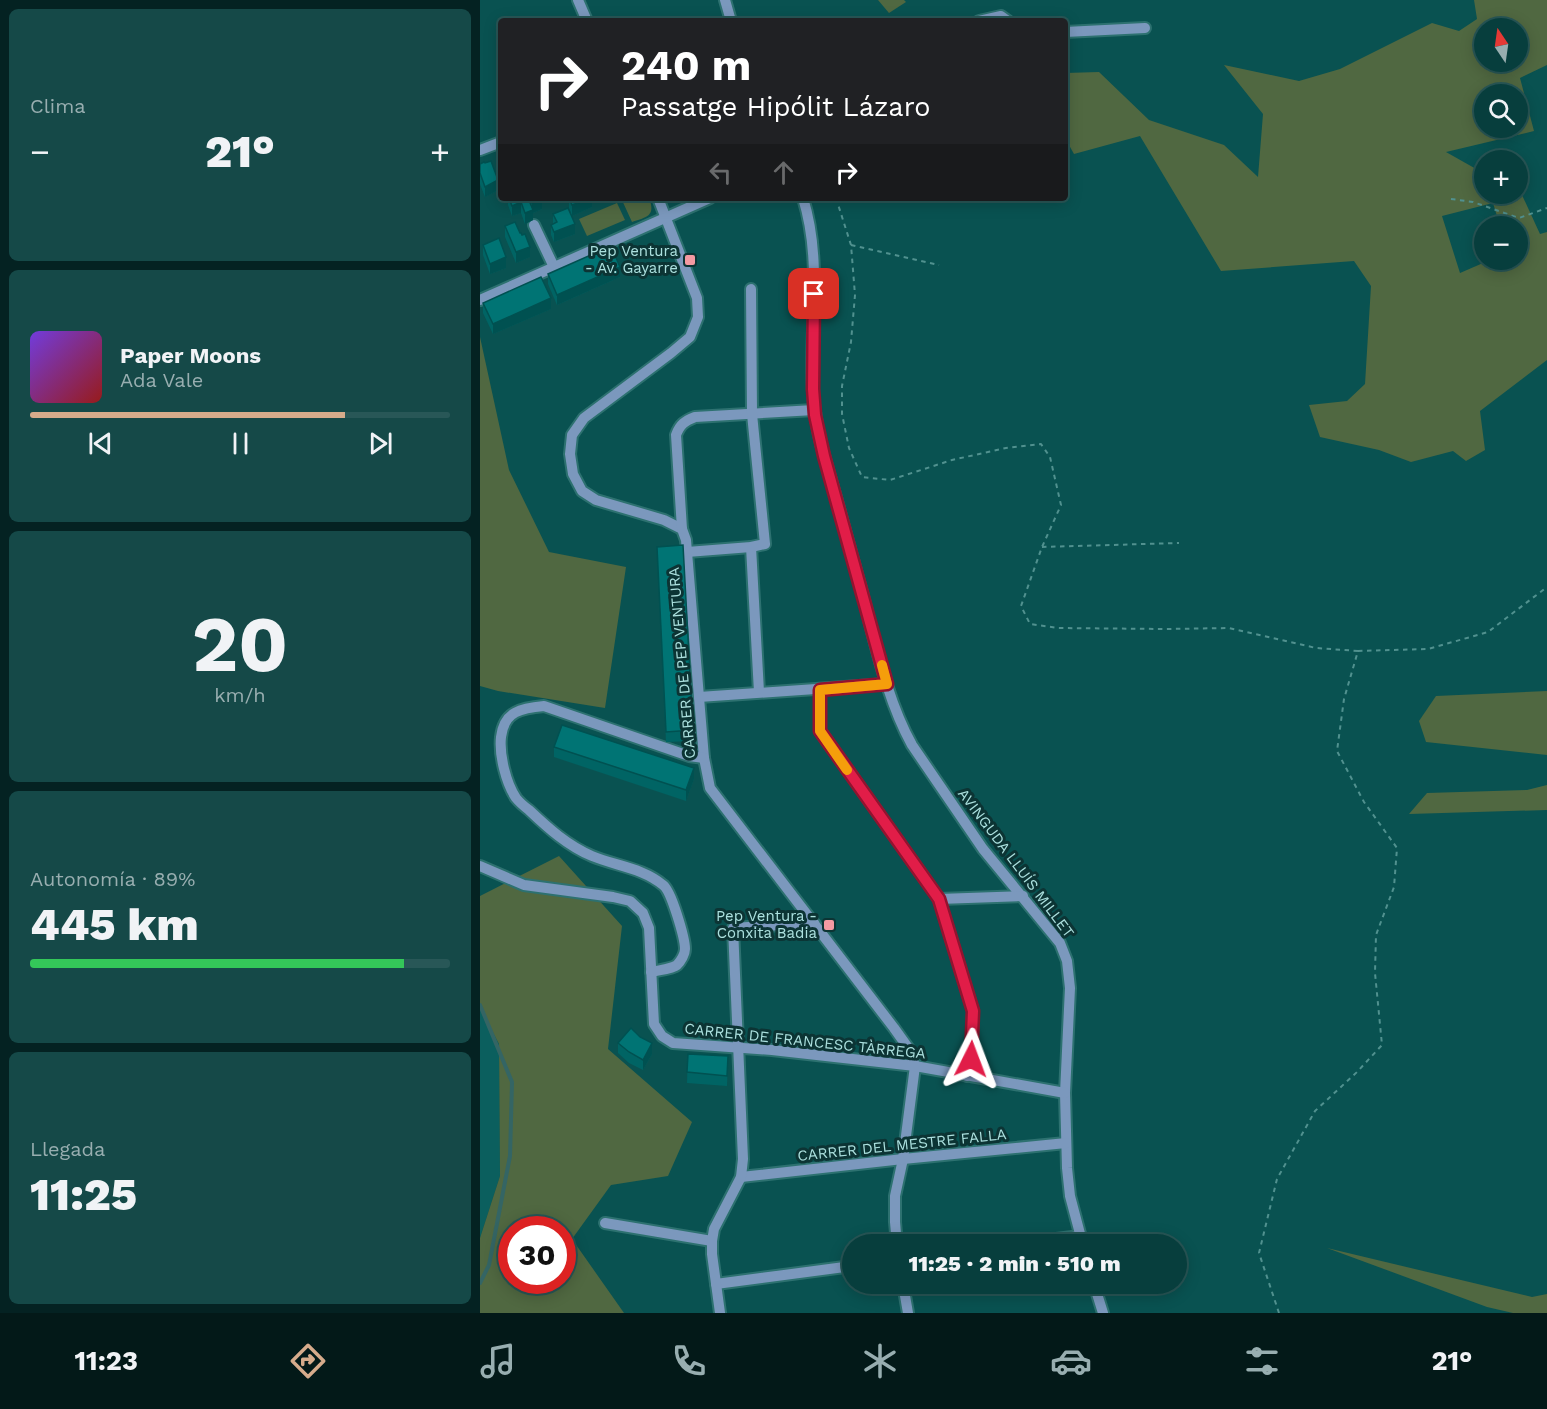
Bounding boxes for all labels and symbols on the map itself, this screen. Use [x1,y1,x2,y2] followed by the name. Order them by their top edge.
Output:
[1474,18,1528,72] north arrow
[585,242,678,277] place label: Pep Ventura - Av. Gayarre
[683,253,697,267] marker: Pep Ventura - Av. Gayarre
[788,268,839,319] pin
[665,566,699,760] street label: CARRER DE PEP VENTURA
[954,785,1078,941] street label: AVINGUDA LLUÍS MILLET
[716,907,818,942] place label: Pep Ventura - Conxita Badia
[822,918,836,932] marker: Pep Ventura - Conxita Badia
[683,1019,927,1063] street label: CARRER DE FRANCESC TÀRREGA
[939,1027,1003,1091] position arrow
[797,1125,1007,1165] street label: CARRER DEL MESTRE FALLA
[498,1216,576,1294] speed limit sign: 30

